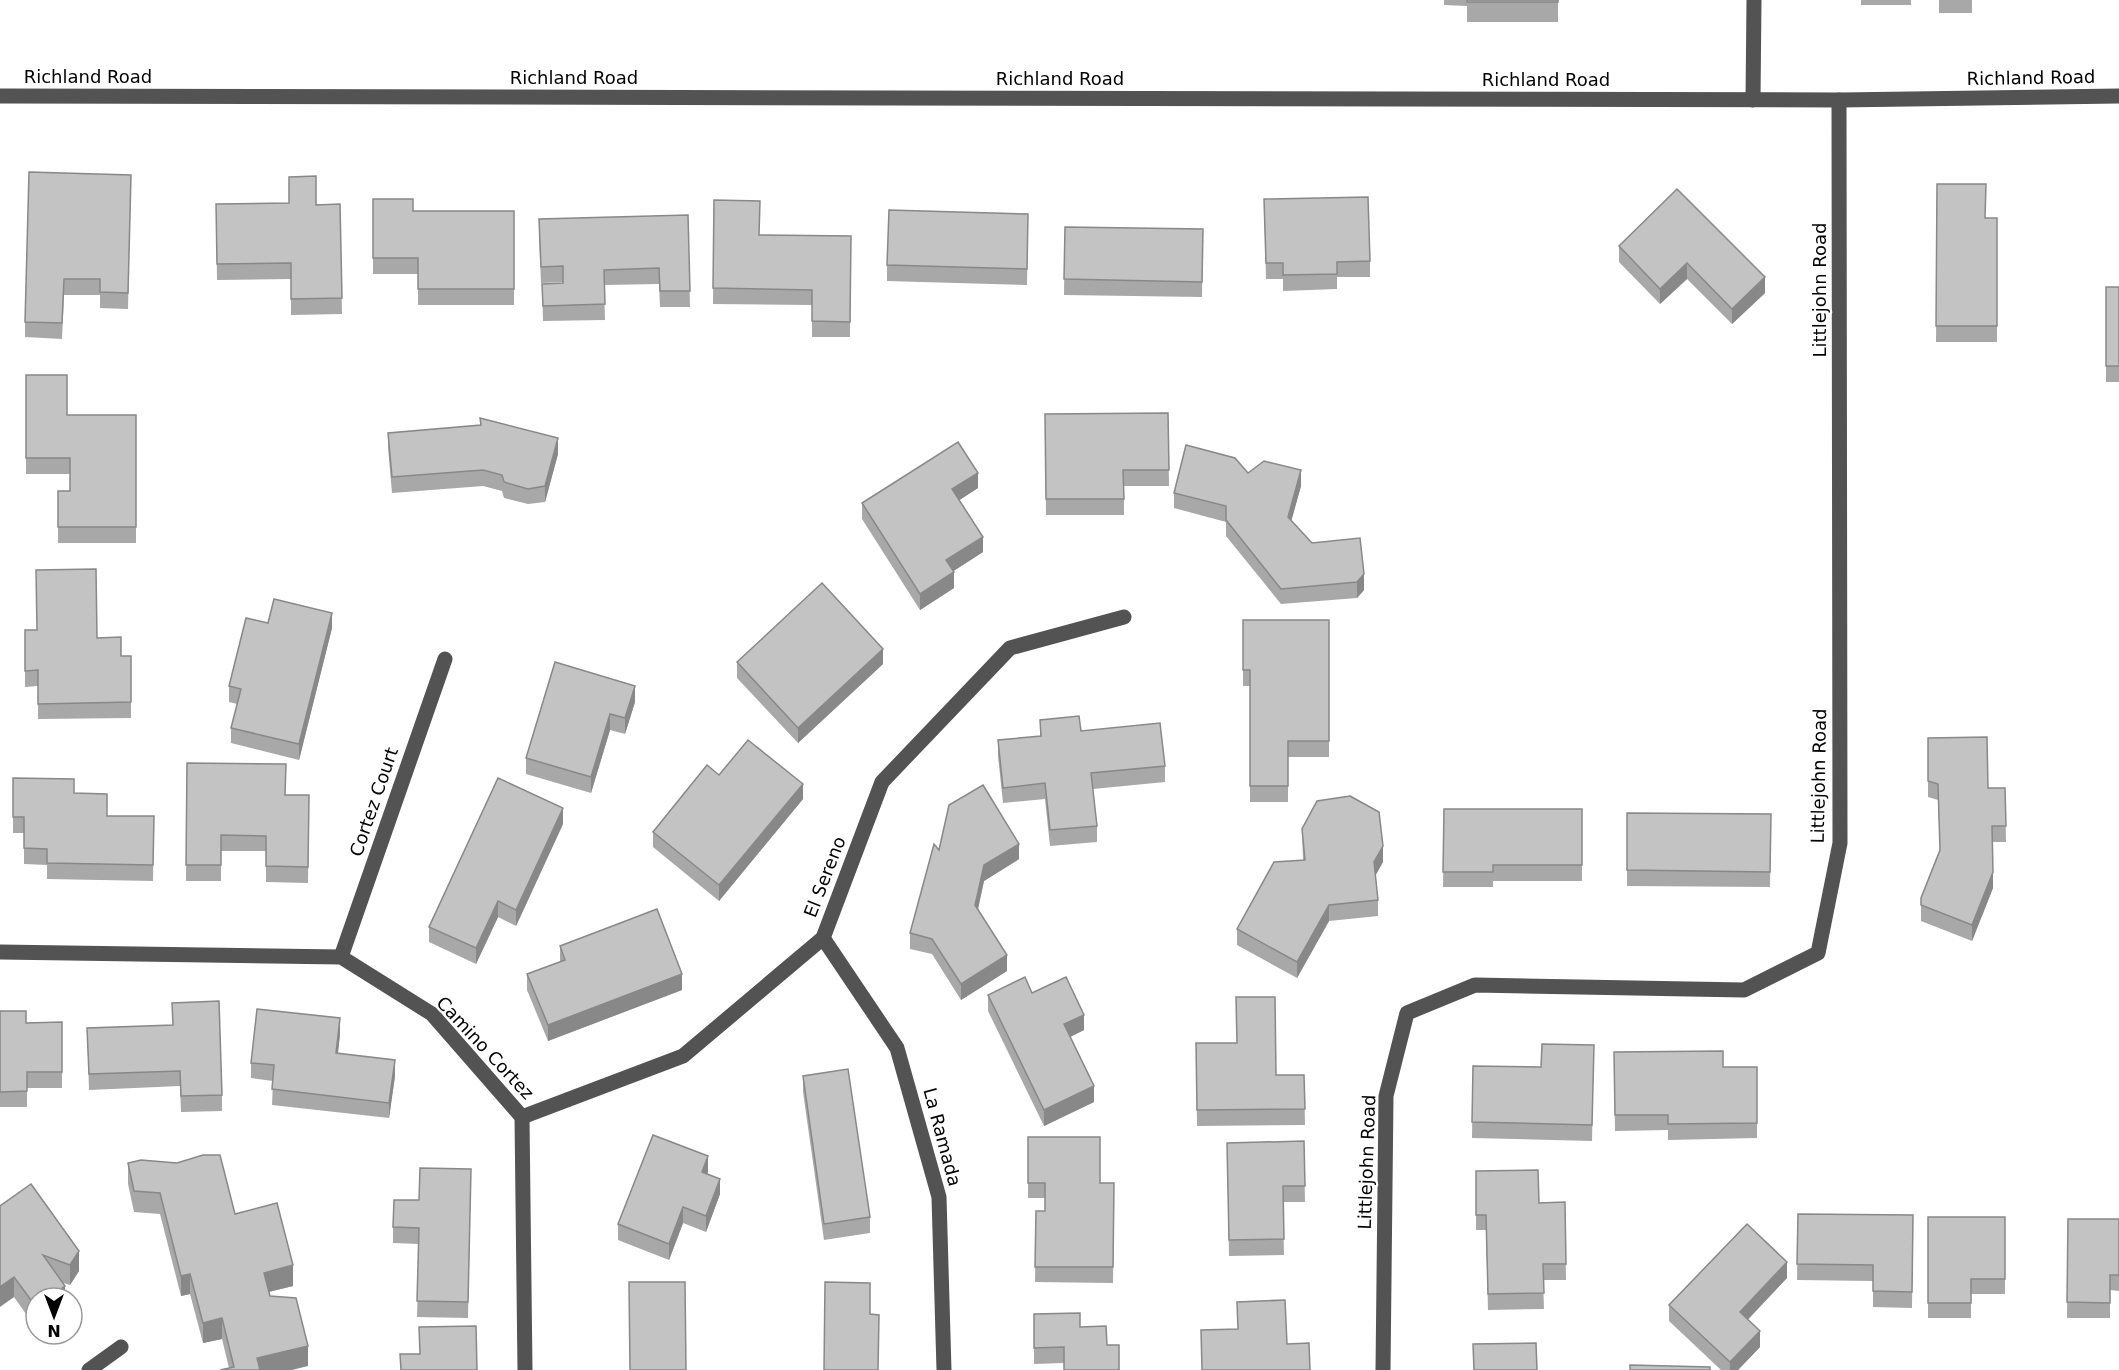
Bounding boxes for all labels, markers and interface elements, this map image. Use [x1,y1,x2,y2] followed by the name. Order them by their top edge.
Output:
[24,66,152,87] street label: Richland Road
[1967,66,2095,89] street label: Richland Road
[510,67,638,88] street label: Richland Road
[996,68,1124,89] street label: Richland Road
[1482,69,1610,90] street label: Richland Road
[1809,223,1830,357] street label: Littlejohn Road
[1807,708,1830,844] street label: Littlejohn Road
[345,745,402,859] street label: Cortez Court
[799,833,850,920] street label: El Sereno
[432,992,538,1103] street label: Camino Cortez
[919,1085,966,1188] street label: La Ramada
[1354,1094,1379,1230] street label: Littlejohn Road
[24,1286,84,1346] north arrow
[47,1321,61,1340] text: N

